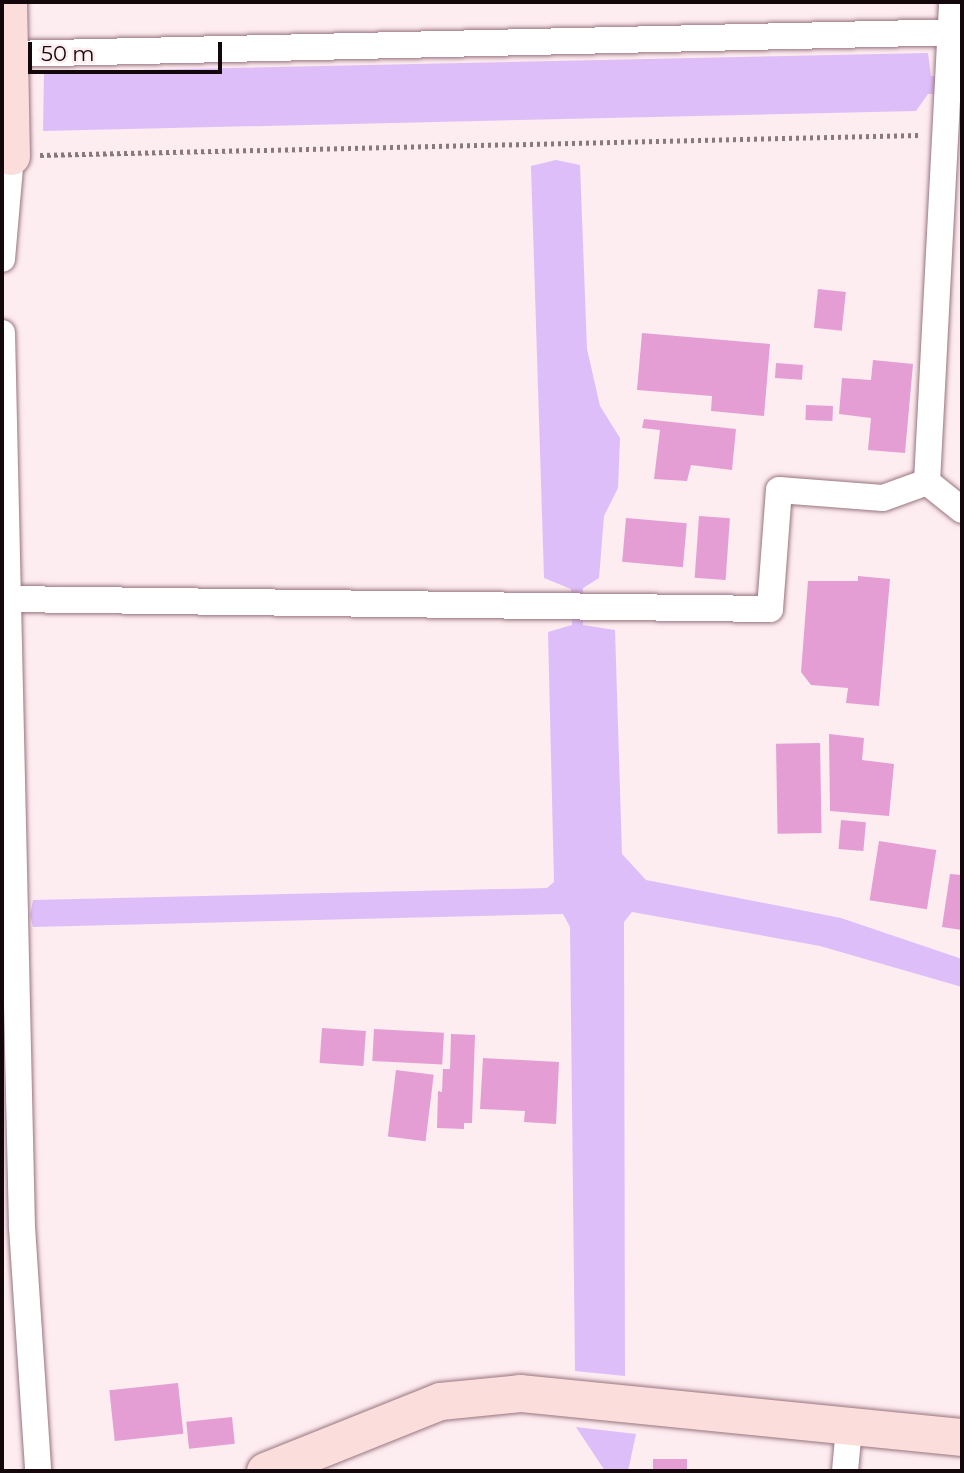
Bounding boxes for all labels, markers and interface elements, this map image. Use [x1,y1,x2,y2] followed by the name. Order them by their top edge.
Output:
[32,28,226,72] scale bar
[41,41,95,66] text: 50 m

